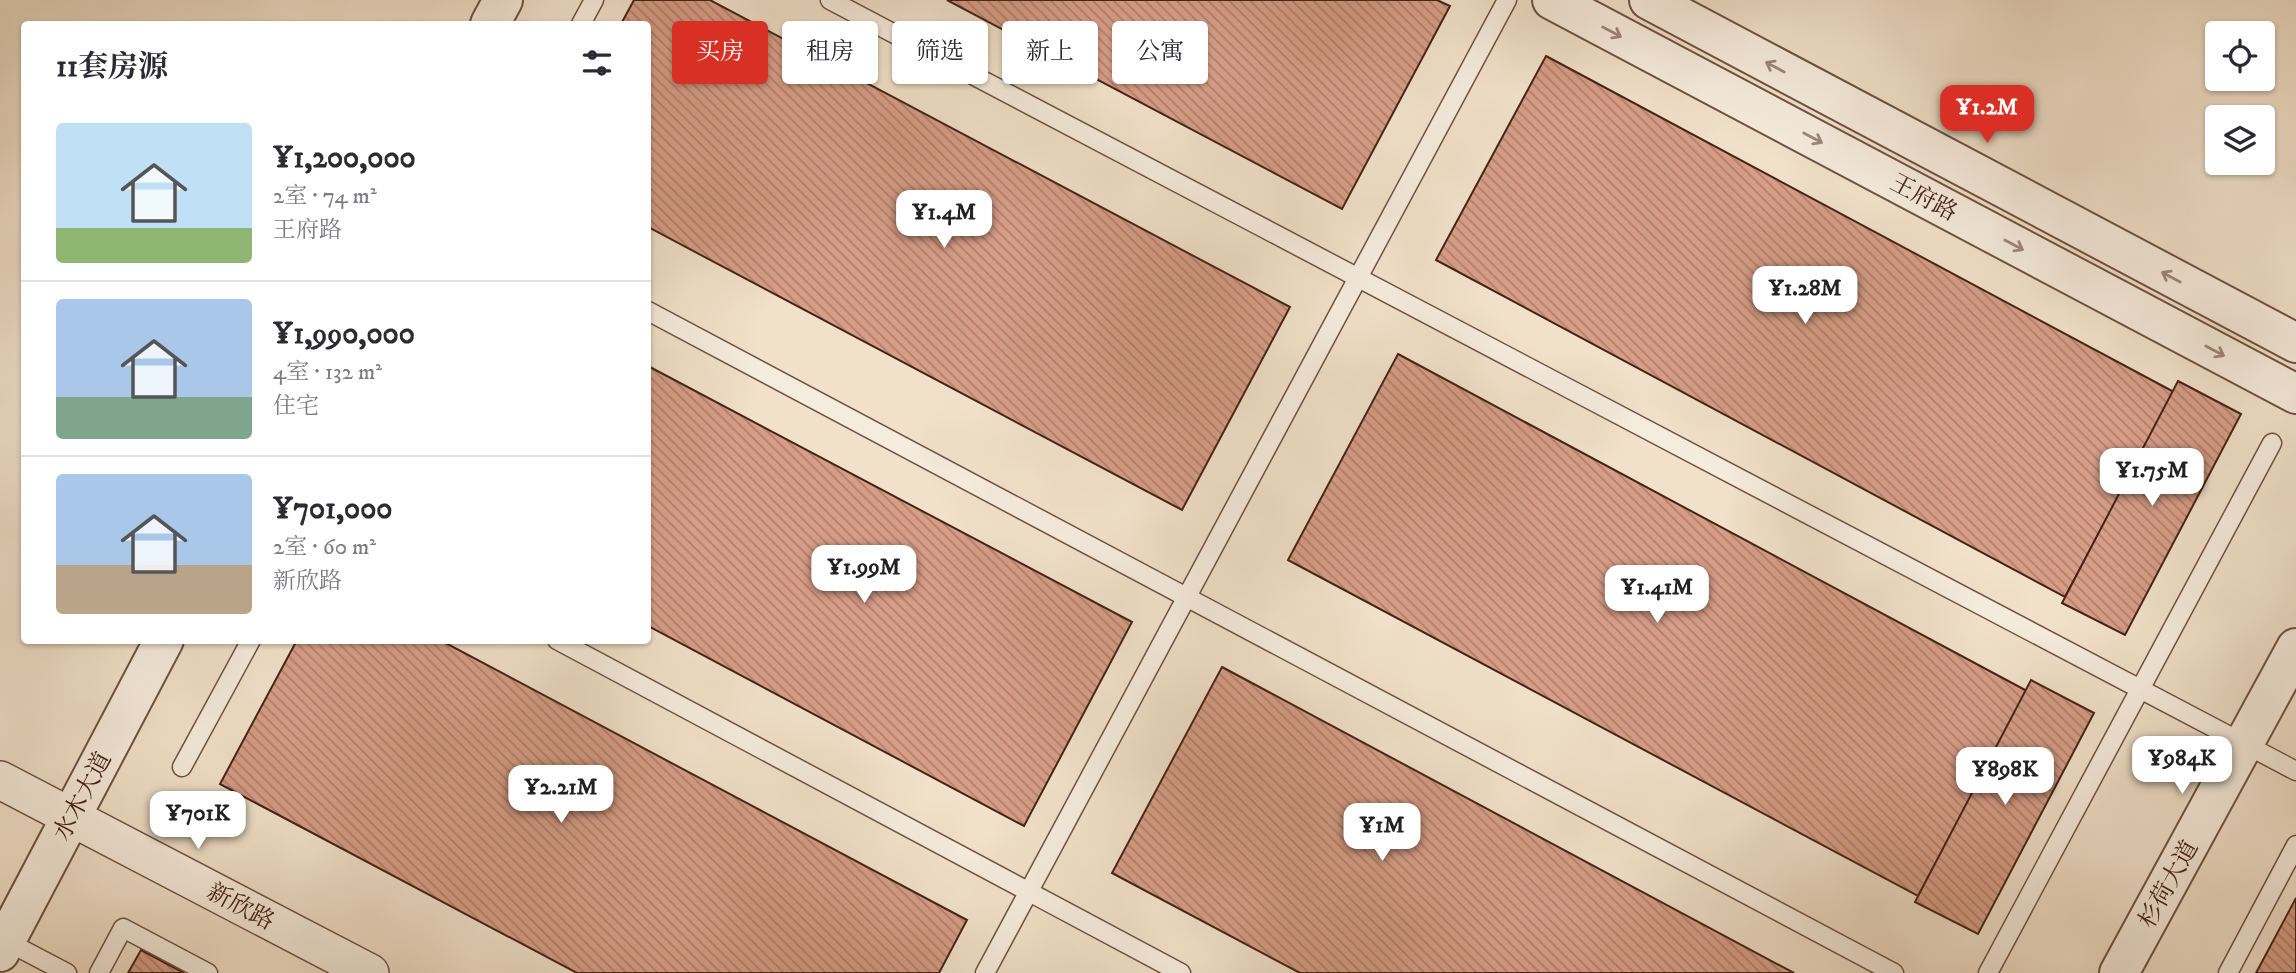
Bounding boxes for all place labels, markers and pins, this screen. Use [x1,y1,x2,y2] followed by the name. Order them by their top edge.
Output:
[1938,86,2036,145] pin: ¥1.2M
[895,190,993,250] pin: ¥1.4M
[1748,266,1862,326] pin: ¥1.28M
[2095,448,2209,508] pin: ¥1.75M
[807,546,921,605] pin: ¥1.99M
[1600,566,1714,625] pin: ¥1.41M
[2133,736,2231,796] pin: ¥984K
[1956,748,2054,807] pin: ¥898K
[504,766,618,825] pin: ¥2.21M
[149,792,247,851] pin: ¥701K
[1348,804,1416,863] pin: ¥1M

